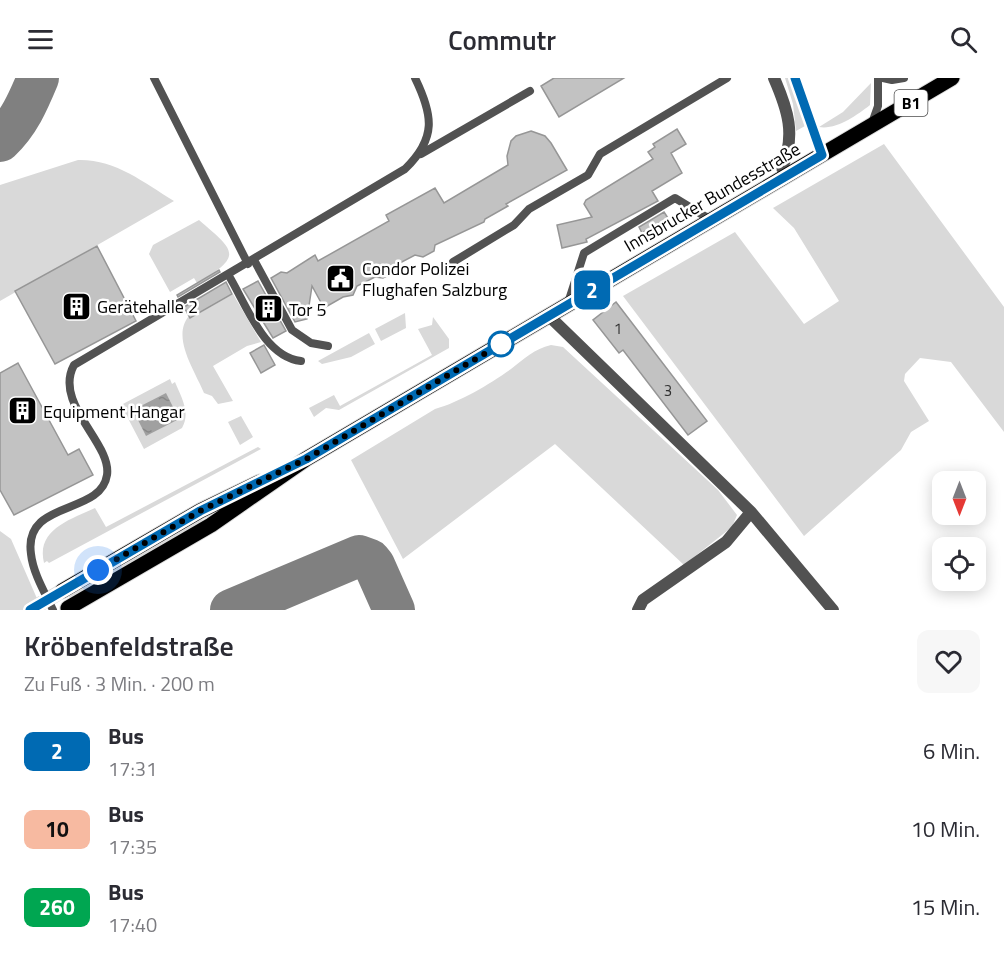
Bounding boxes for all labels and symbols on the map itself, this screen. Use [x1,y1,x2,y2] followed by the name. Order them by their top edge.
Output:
[894,90,928,116] road number: B1
[619,135,805,259] street label: Innsbrucker Bundesstraße
[362,255,507,303] place label: Condor Polizei Flughafen Salzburg
[325,262,357,294] public building icon: Condor Polizei Flughafen Salzburg
[572,270,612,310] line badge: 2
[60,290,92,322] building icon: Gerätehalle 2
[97,293,198,320] place label: Gerätehalle 2
[252,293,284,325] building icon: Tor 5
[289,296,327,323] place label: Tor 5
[614,317,622,340] house number: 1
[488,331,514,357] unlabelled marker
[664,379,672,402] house number: 3
[6,395,38,427] building icon: Equipment Hangar
[43,398,185,425] place label: Equipment Hangar
[932,471,986,525] north arrow
[83,555,113,585] your location

